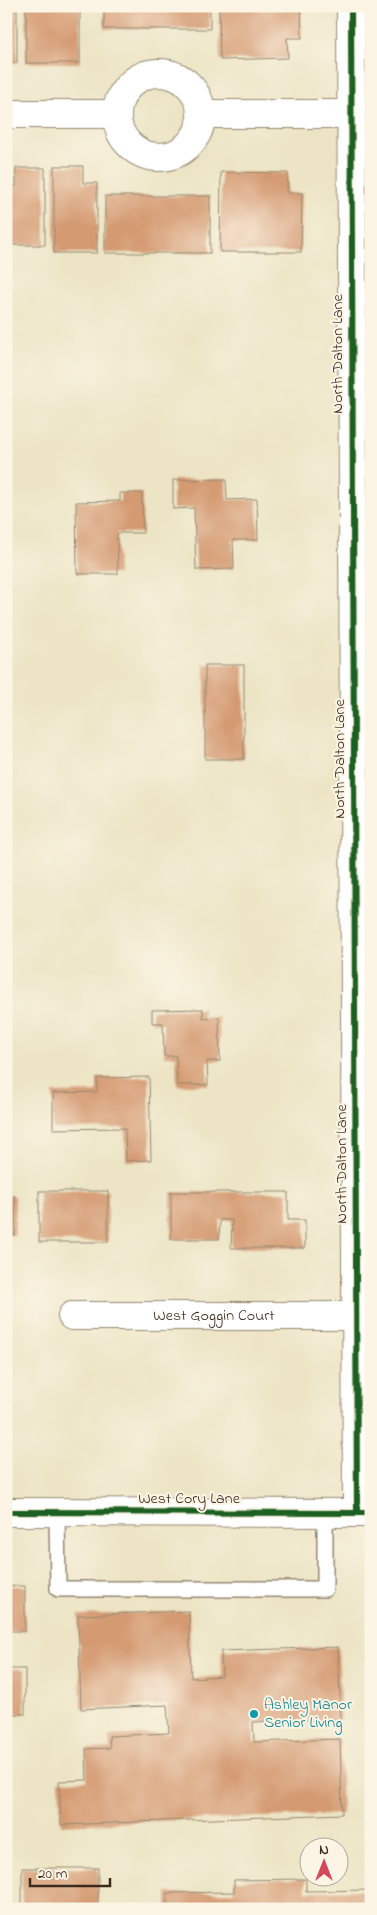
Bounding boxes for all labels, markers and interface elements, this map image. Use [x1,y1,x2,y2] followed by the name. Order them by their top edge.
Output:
[326,294,350,414] street label: North Dalton Lane
[328,699,352,819] street label: North Dalton Lane
[330,1104,354,1224] street label: North Dalton Lane
[153,1304,275,1328] street label: West Goggin Court
[138,1487,241,1511] street label: West Cory Lane
[264,1693,352,1735] place label: Ashley Manor Senior Living
[248,1708,260,1720] marker: Ashley Manor Senior Living
[300,1838,350,1888] north arrow
[319,1840,329,1861] text: N
[30,1855,110,1887] scale bar
[38,1863,68,1885] text: 20 m

